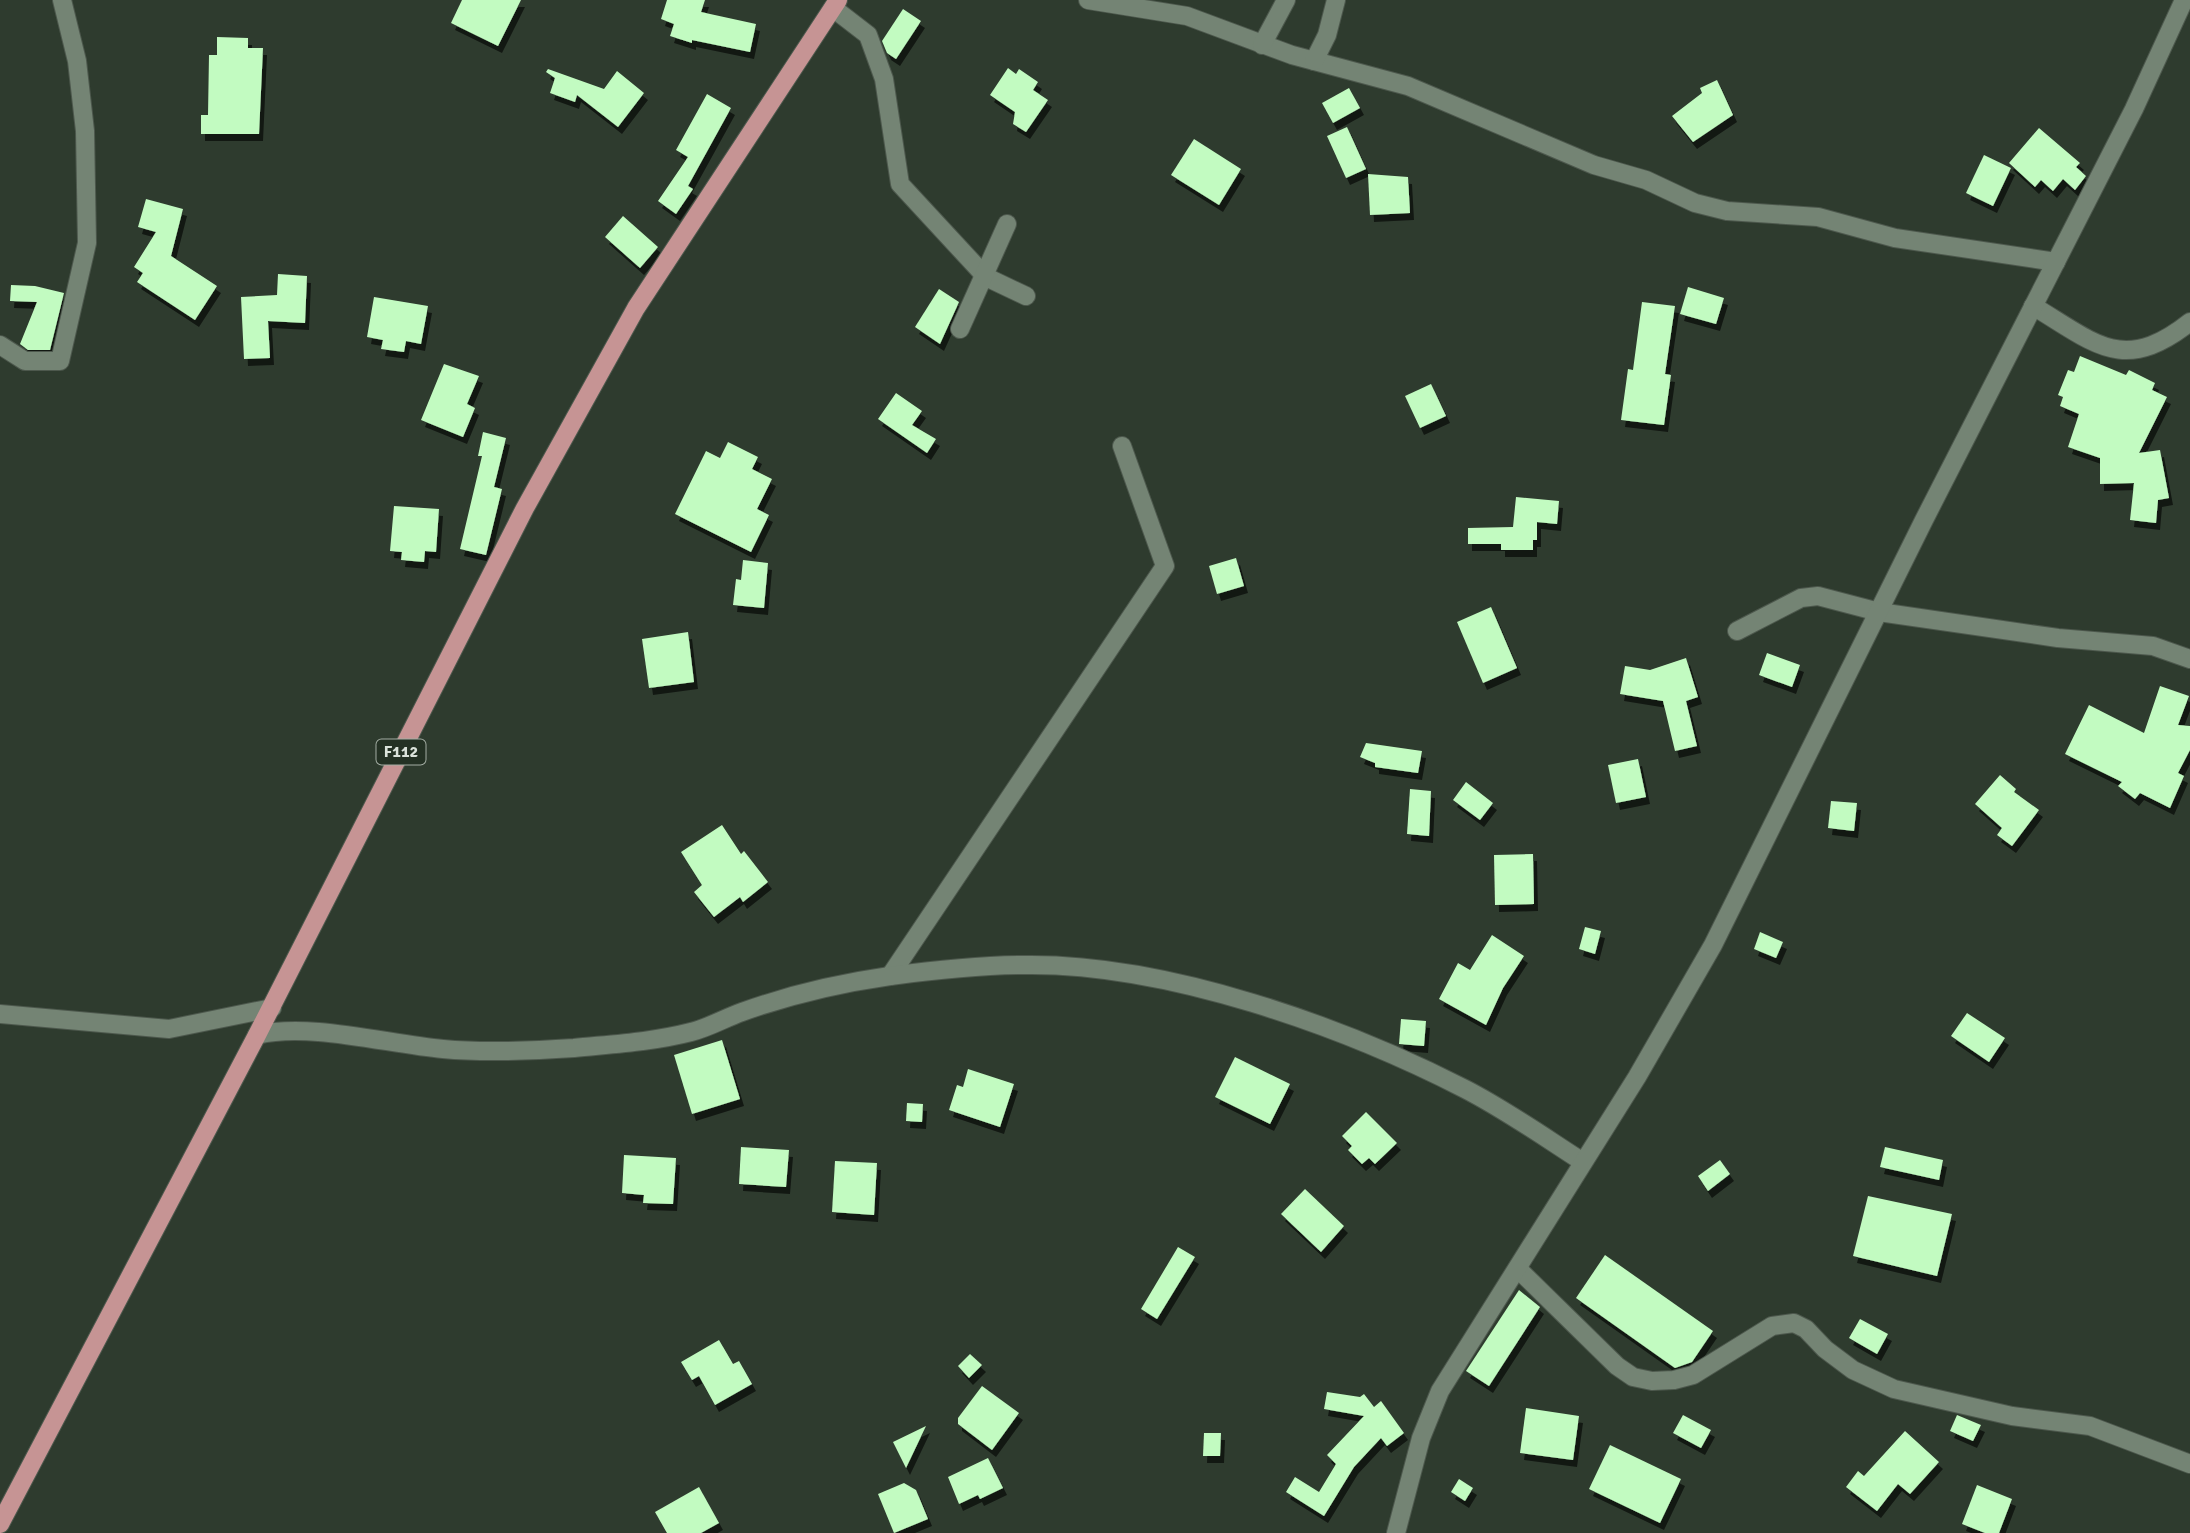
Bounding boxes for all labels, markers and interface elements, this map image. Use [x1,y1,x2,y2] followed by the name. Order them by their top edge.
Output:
[376,740,426,764] road number: F112

